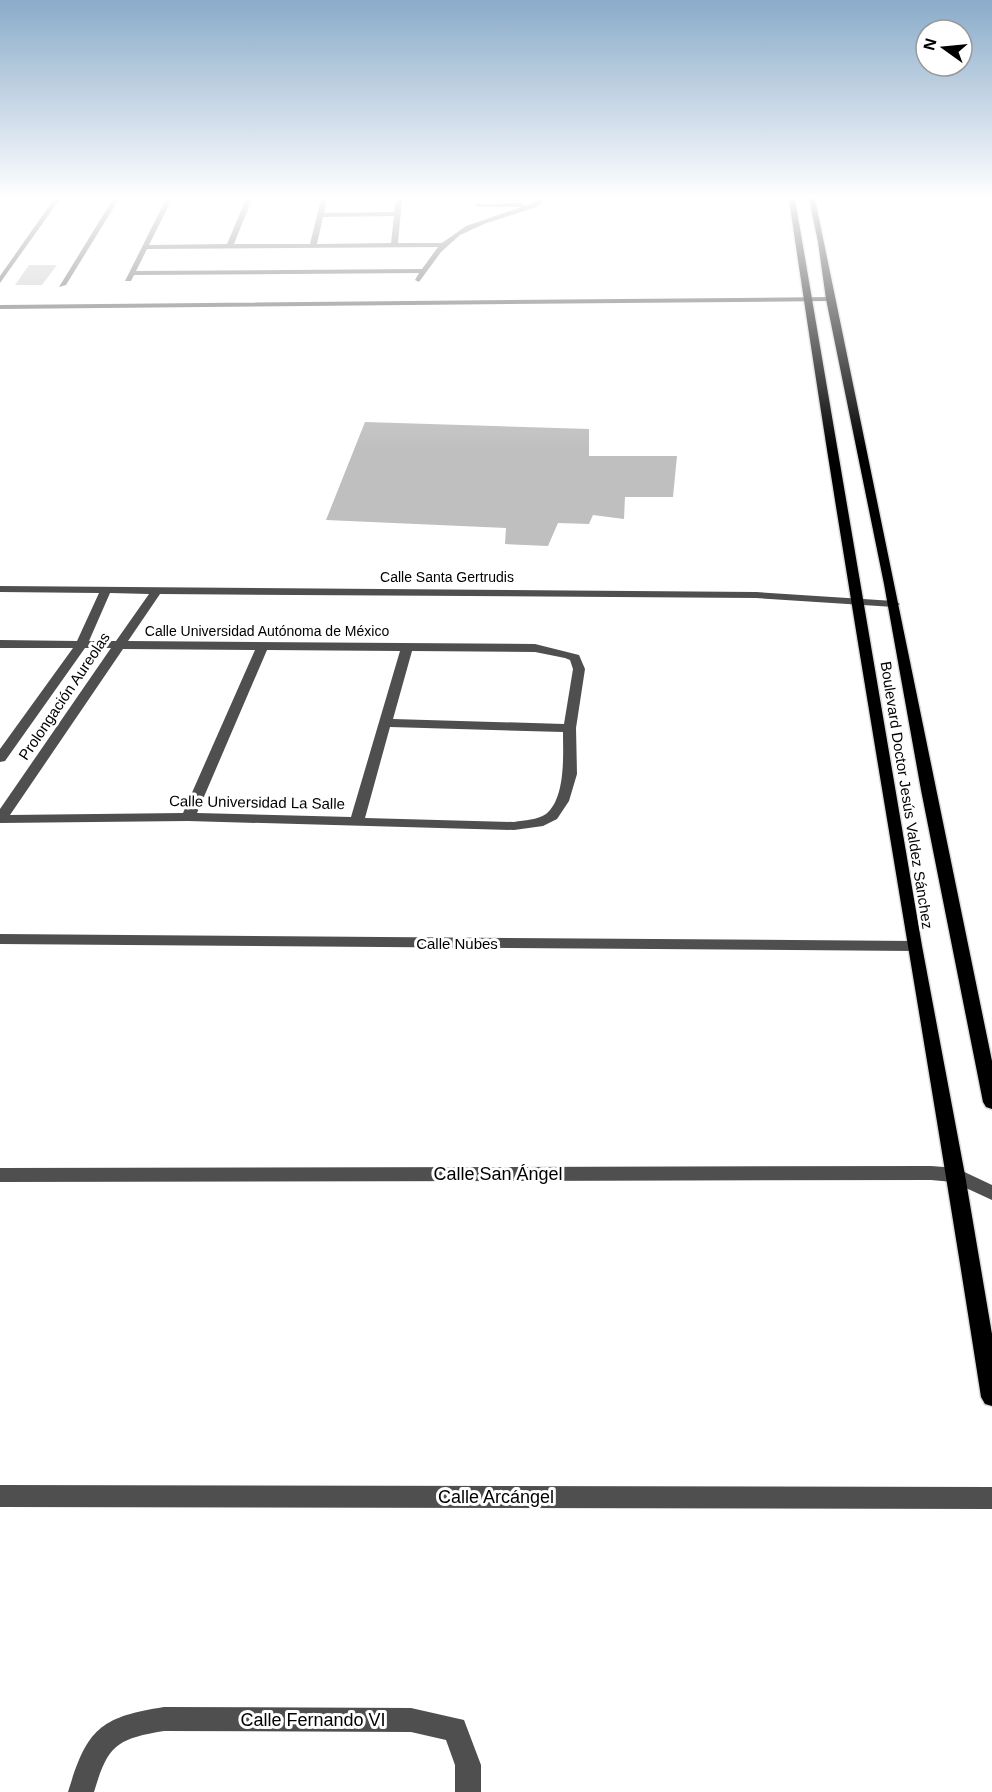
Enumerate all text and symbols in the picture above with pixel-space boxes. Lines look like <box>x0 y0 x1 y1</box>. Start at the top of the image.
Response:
north arrow <box>914 18 974 78</box>
text: N <box>920 36 940 52</box>
street label: Calle Santa Gertrudis <box>380 569 514 585</box>
street label: Calle Universidad Autónoma de México <box>145 623 389 639</box>
street label: Prolongación Aureolas <box>15 629 113 763</box>
street label: Boulevard Doctor Jesús Valdez Sánchez <box>877 660 937 930</box>
street label: Calle Universidad La Salle <box>169 792 345 812</box>
street label: Calle Nubes <box>416 935 498 952</box>
street label: Calle San Ángel <box>433 1164 563 1184</box>
street label: Calle Arcángel <box>438 1487 554 1507</box>
street label: Calle Fernando VI <box>240 1710 386 1730</box>

